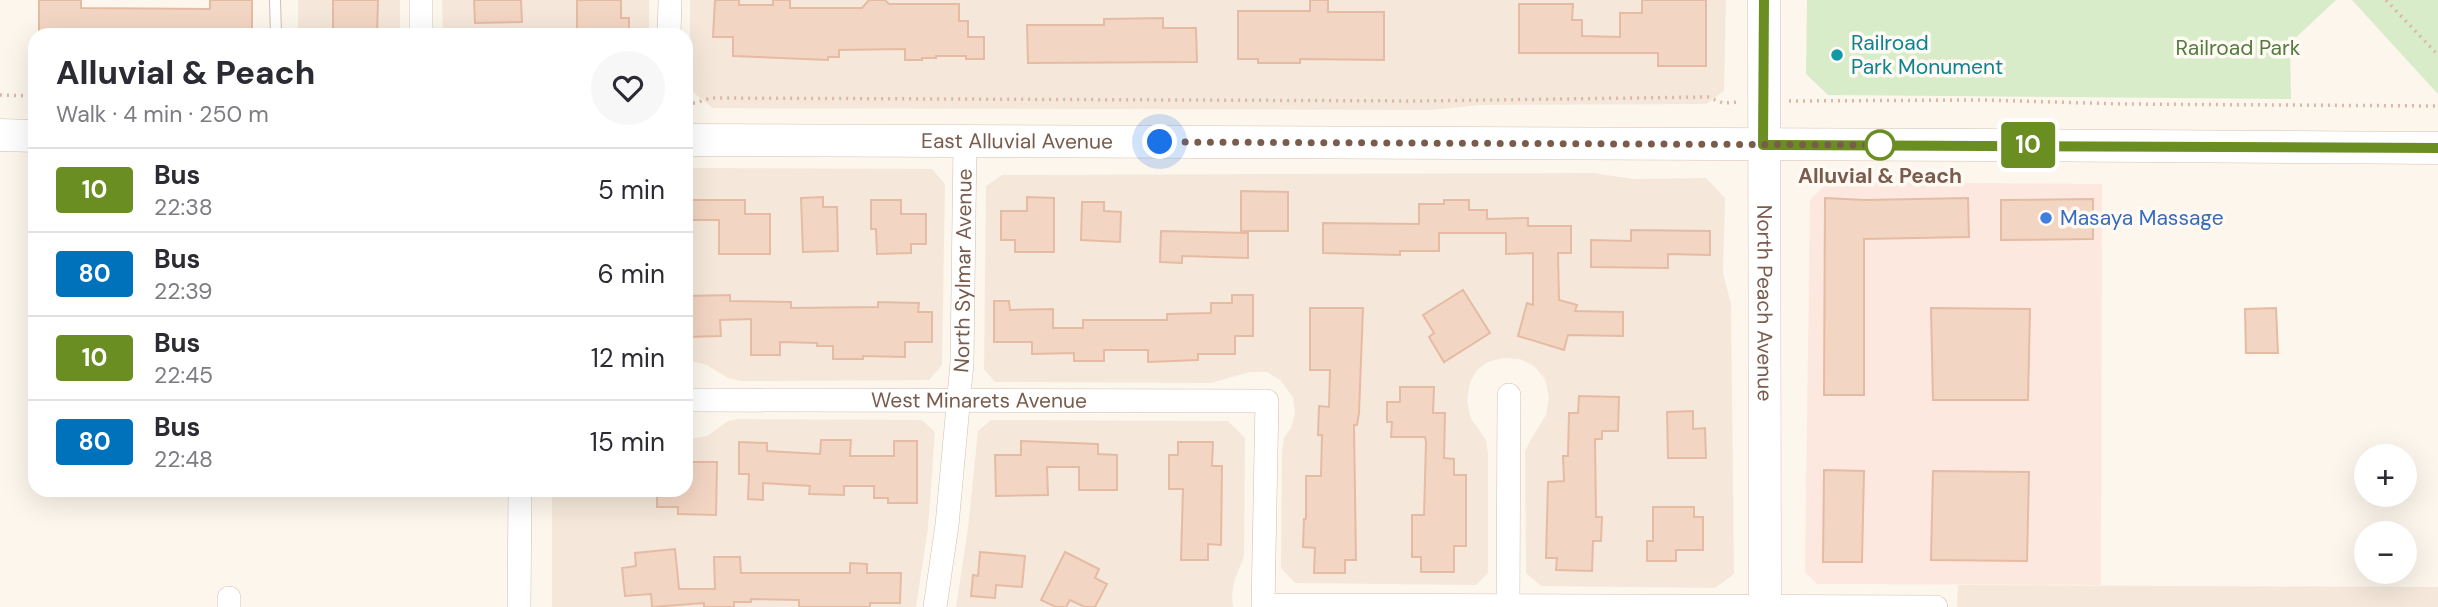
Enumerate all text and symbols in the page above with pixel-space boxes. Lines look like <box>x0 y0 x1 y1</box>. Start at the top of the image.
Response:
place label: Railroad Park Monument <box>1851 29 2003 81</box>
park label: Railroad Park <box>2176 34 2301 62</box>
marker: Railroad Park Monument <box>1829 47 1845 63</box>
text: Alluvial & Peach <box>56 51 315 94</box>
button: heart <box>591 51 665 125</box>
text: Walk · 4 min · 250 m <box>56 99 269 129</box>
line badge: 10 <box>1996 122 2060 168</box>
your location <box>1142 124 1177 159</box>
street label: East Alluvial Avenue <box>921 127 1113 156</box>
text: 10 <box>2015 129 2041 160</box>
marker: Alluvial & Peach <box>1865 130 1895 160</box>
text: Bus <box>154 158 200 192</box>
place label: Alluvial & Peach <box>1798 162 1962 190</box>
street label: North Sylmar Avenue <box>947 168 979 374</box>
text: 5 min <box>598 173 665 207</box>
text: 10 <box>82 174 107 205</box>
text: 22:38 <box>154 192 213 222</box>
place label: Masaya Massage <box>2060 204 2224 232</box>
street label: North Peach Avenue <box>1750 205 1779 401</box>
marker: Masaya Massage <box>2038 210 2054 226</box>
text: Bus <box>154 242 200 276</box>
text: 6 min <box>597 257 665 291</box>
text: 80 <box>78 258 111 289</box>
text: 22:39 <box>154 276 213 306</box>
text: Bus <box>154 326 200 360</box>
text: 12 min <box>591 341 665 375</box>
text: 10 <box>82 342 107 373</box>
text: 22:45 <box>154 360 213 390</box>
street label: West Minarets Avenue <box>871 386 1087 415</box>
text: Bus <box>154 410 200 444</box>
text: 15 min <box>590 425 665 459</box>
text: 80 <box>78 426 111 457</box>
text: 22:48 <box>154 444 213 474</box>
map controls <box>2354 444 2417 584</box>
button: + <box>2354 444 2417 507</box>
button: − <box>2354 521 2417 584</box>

